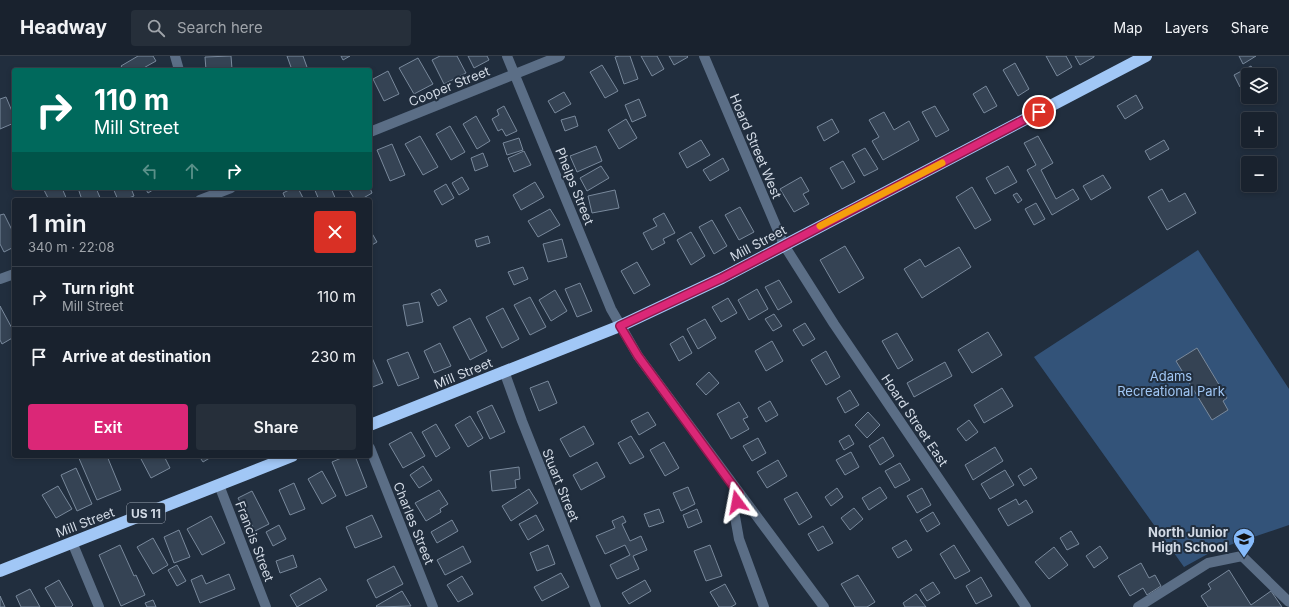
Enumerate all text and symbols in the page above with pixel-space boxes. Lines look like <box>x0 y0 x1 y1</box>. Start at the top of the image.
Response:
search box <box>131 10 411 46</box>
text: Headway <box>20 16 107 39</box>
icon: search <box>145 17 167 39</box>
text: Search here <box>177 18 263 37</box>
text: Map <box>1114 19 1143 36</box>
text: Layers <box>1165 19 1209 36</box>
text: Share <box>1231 19 1269 36</box>
street label: Cooper Street <box>406 63 492 109</box>
map controls <box>1241 68 1277 192</box>
button: layers <box>1241 68 1277 104</box>
text: 110 m <box>94 83 169 117</box>
icon: right <box>28 84 80 136</box>
street label: Hoard Street West <box>727 91 785 201</box>
pin <box>1022 95 1056 129</box>
icon: arrive <box>1028 101 1050 123</box>
button: + <box>1241 112 1277 148</box>
text: Mill Street <box>94 117 179 138</box>
street label: Phelps Street <box>552 145 598 227</box>
button: − <box>1241 156 1277 192</box>
icon: left <box>139 160 161 182</box>
icon: ahead <box>181 160 203 182</box>
icon: right <box>223 160 245 182</box>
text: 1 min <box>28 209 87 238</box>
button: close <box>314 211 356 253</box>
street label: Mill Street <box>727 221 789 265</box>
text: 340 m · 22:08 <box>28 239 115 255</box>
text: Turn right <box>62 279 134 298</box>
icon: right <box>28 286 50 308</box>
text: 110 m <box>317 287 356 306</box>
text: Mill Street <box>62 298 124 314</box>
icon: arrive <box>28 346 50 368</box>
text: Arrive at destination <box>62 347 211 366</box>
text: 230 m <box>311 347 356 366</box>
street label: Mill Street <box>431 354 495 392</box>
park label: Adams Recreational Park <box>1117 368 1225 399</box>
street label: Hoard Street East <box>878 371 952 469</box>
button: Exit <box>28 404 188 450</box>
button: Share <box>196 404 356 450</box>
street label: Stuart Street <box>539 446 583 524</box>
street label: Charles Street <box>390 479 438 567</box>
position arrow <box>716 481 758 523</box>
street label: Francis Street <box>232 498 278 584</box>
road number: US 11 <box>127 503 165 523</box>
street label: Mill Street <box>53 504 117 540</box>
place label: North Junior High School <box>1148 524 1229 555</box>
school or university icon: North Junior High School <box>1231 526 1257 559</box>

